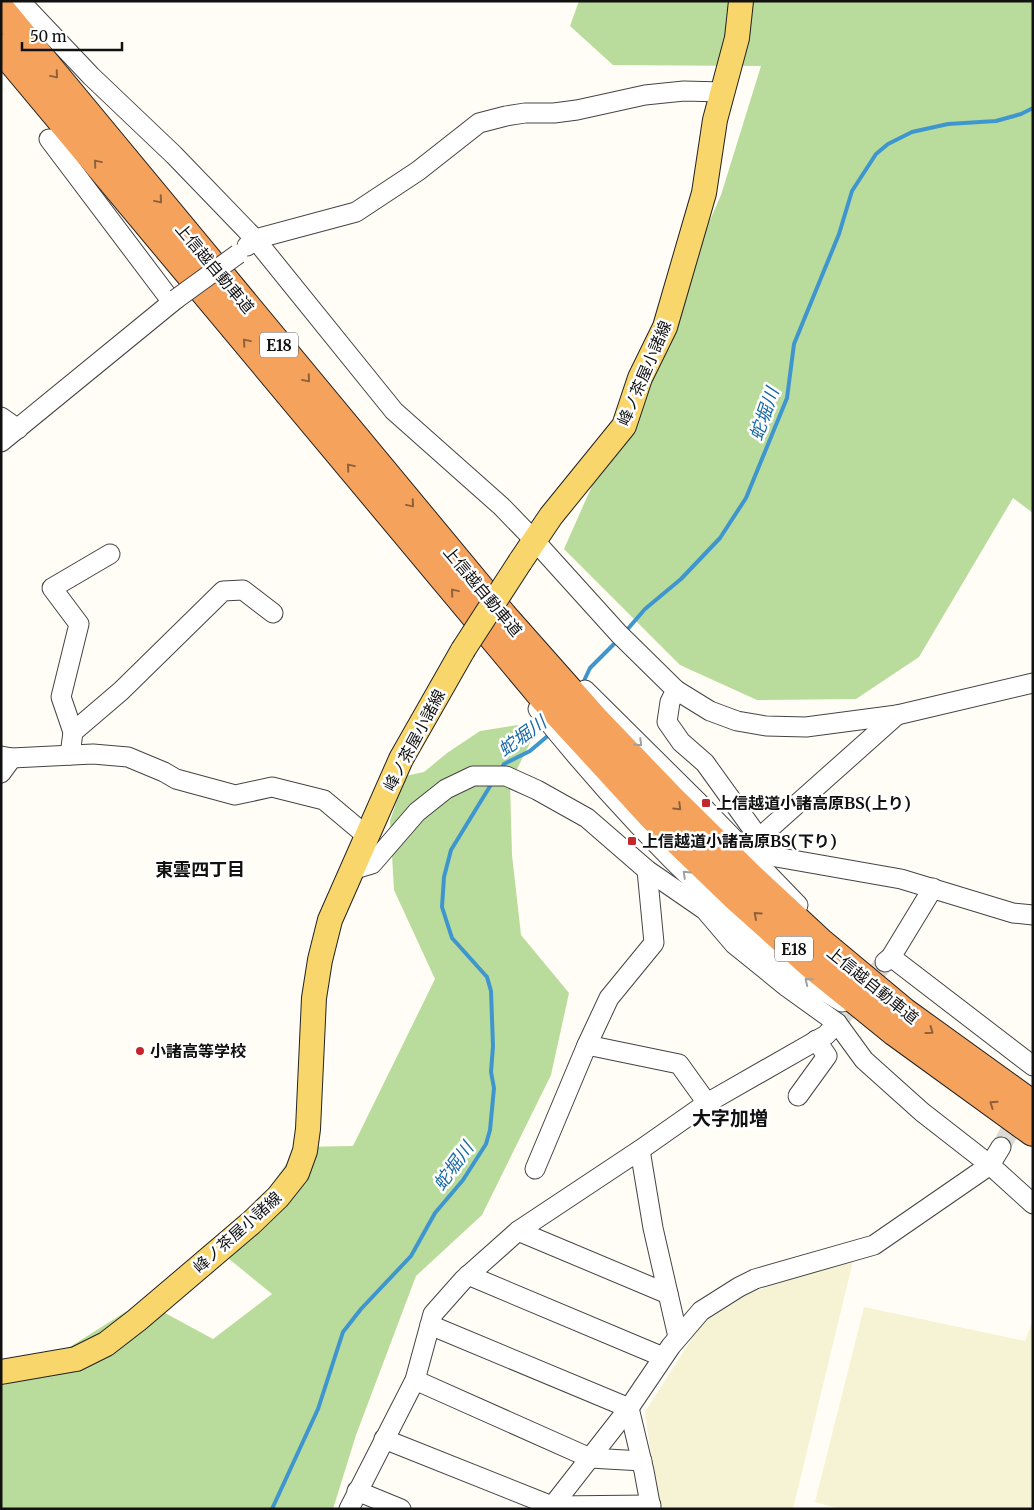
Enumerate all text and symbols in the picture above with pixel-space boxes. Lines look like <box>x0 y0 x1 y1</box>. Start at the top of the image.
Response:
scale bar <box>22 20 122 52</box>
text: 50 m <box>30 27 67 46</box>
one-way arrow <box>49 69 58 78</box>
one-way arrow <box>95 160 103 169</box>
one-way arrow <box>153 194 161 203</box>
street label: 上信越自動車道 <box>171 219 259 317</box>
street label: 峰ノ茶屋小諸線 <box>613 318 675 428</box>
road number: E18 <box>260 332 298 358</box>
one-way arrow <box>243 339 252 348</box>
one-way arrow <box>301 373 310 382</box>
water label: 蛇堀川 <box>744 383 784 443</box>
one-way arrow <box>347 464 355 473</box>
one-way arrow <box>405 498 414 507</box>
street label: 上信越自動車道 <box>439 542 527 640</box>
one-way arrow <box>451 588 460 597</box>
street label: 峰ノ茶屋小諸線 <box>379 686 449 794</box>
water label: 蛇堀川 <box>493 710 552 761</box>
one-way arrow <box>633 738 642 747</box>
place label: 上信越道小諸高原BS(上り) <box>716 793 911 813</box>
marker: 上信越道小諸高原BS(上り) <box>700 797 712 809</box>
one-way arrow <box>672 801 681 810</box>
place label: 上信越道小諸高原BS(下り) <box>642 831 837 851</box>
marker: 上信越道小諸高原BS(下り) <box>626 835 638 847</box>
district label: 東雲四丁目 <box>155 858 245 881</box>
one-way arrow <box>683 871 692 880</box>
one-way arrow <box>753 912 762 921</box>
road number: E18 <box>775 936 813 962</box>
street label: 上信越自動車道 <box>823 942 923 1028</box>
one-way arrow <box>805 978 814 986</box>
one-way arrow <box>924 1025 934 1034</box>
place label: 小諸高等学校 <box>150 1041 246 1061</box>
marker: 小諸高等学校 <box>134 1045 146 1057</box>
one-way arrow <box>989 1101 999 1110</box>
district label: 大字加増 <box>692 1106 768 1130</box>
water label: 蛇堀川 <box>428 1136 479 1195</box>
street label: 峰ノ茶屋小諸線 <box>189 1187 285 1277</box>

